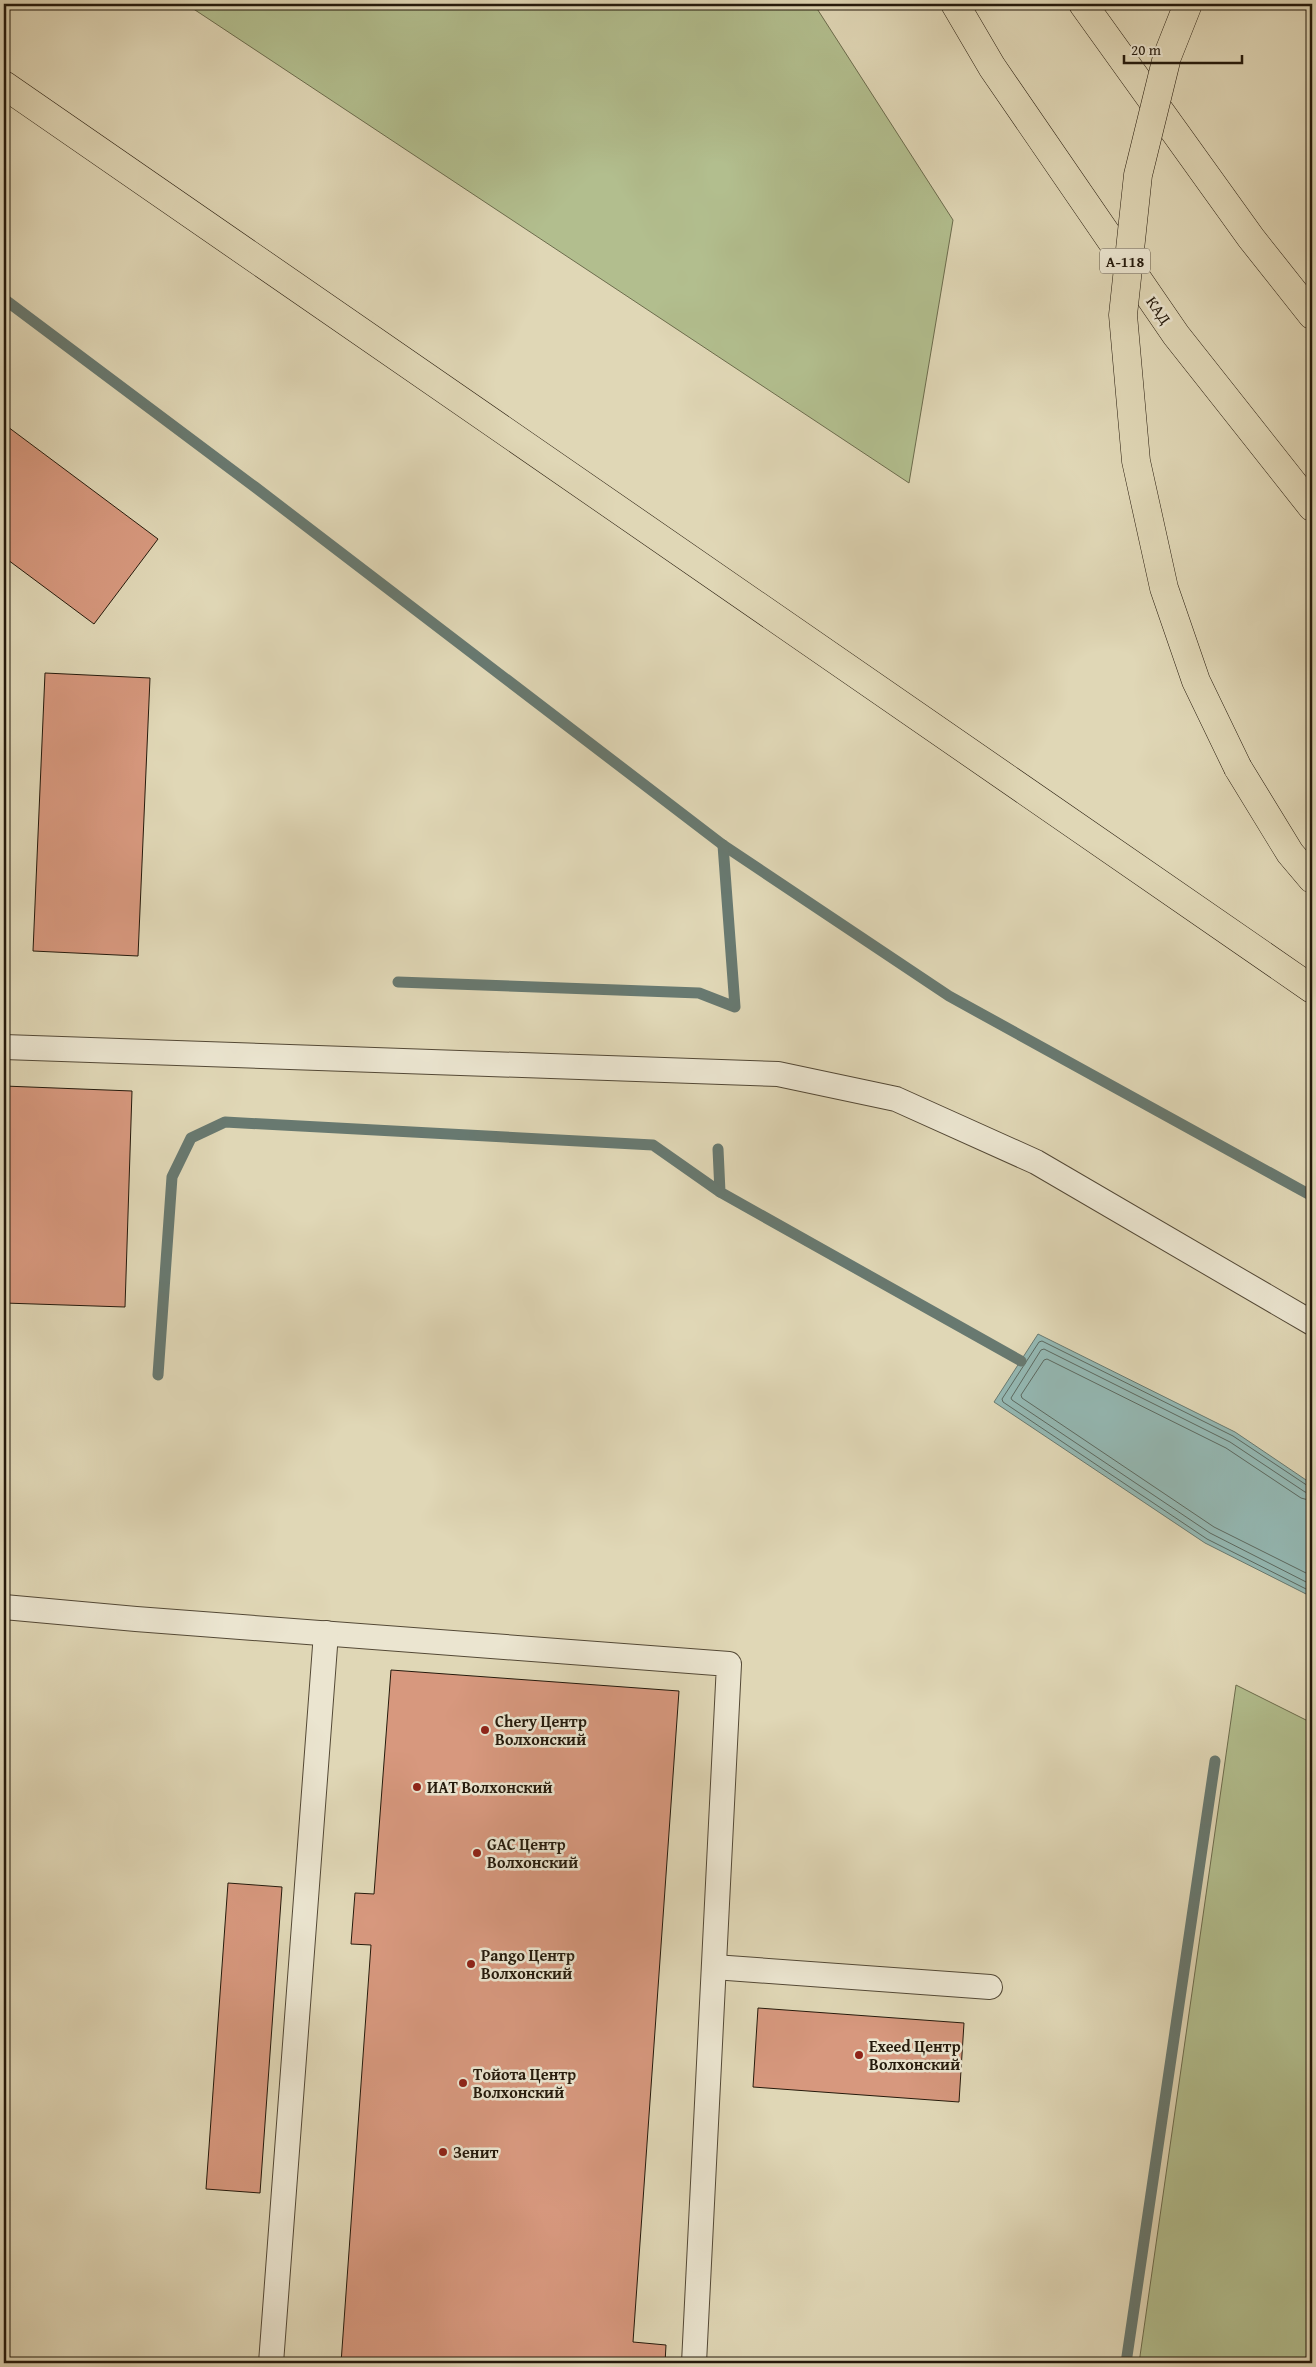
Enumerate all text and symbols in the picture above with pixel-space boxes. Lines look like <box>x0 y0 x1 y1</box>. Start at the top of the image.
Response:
scale bar <box>1124 32 1241 64</box>
text: 20 m <box>1131 39 1162 60</box>
road number: А-118 <box>1100 248 1150 274</box>
street label: КАД <box>1141 291 1177 329</box>
place label: Chery Центр Волхонский <box>495 1709 587 1751</box>
marker: Chery Центр Волхонский <box>479 1724 491 1736</box>
place label: ИАТ Волхонский <box>427 1775 553 1799</box>
marker: ИАТ Волхонский <box>411 1781 423 1793</box>
place label: GAC Центр Волхонский <box>487 1832 578 1874</box>
marker: GAC Центр Волхонский <box>471 1847 483 1859</box>
place label: Pango Центр Волхонский <box>481 1943 575 1985</box>
marker: Pango Центр Волхонский <box>465 1958 477 1970</box>
place label: Exeed Центр Волхонский <box>869 2034 961 2076</box>
marker: Exeed Центр Волхонский <box>853 2049 865 2061</box>
place label: Тойота Центр Волхонский <box>473 2062 576 2104</box>
marker: Тойота Центр Волхонский <box>457 2077 469 2089</box>
place label: Зенит <box>453 2140 499 2164</box>
marker: Зенит <box>437 2146 449 2158</box>

